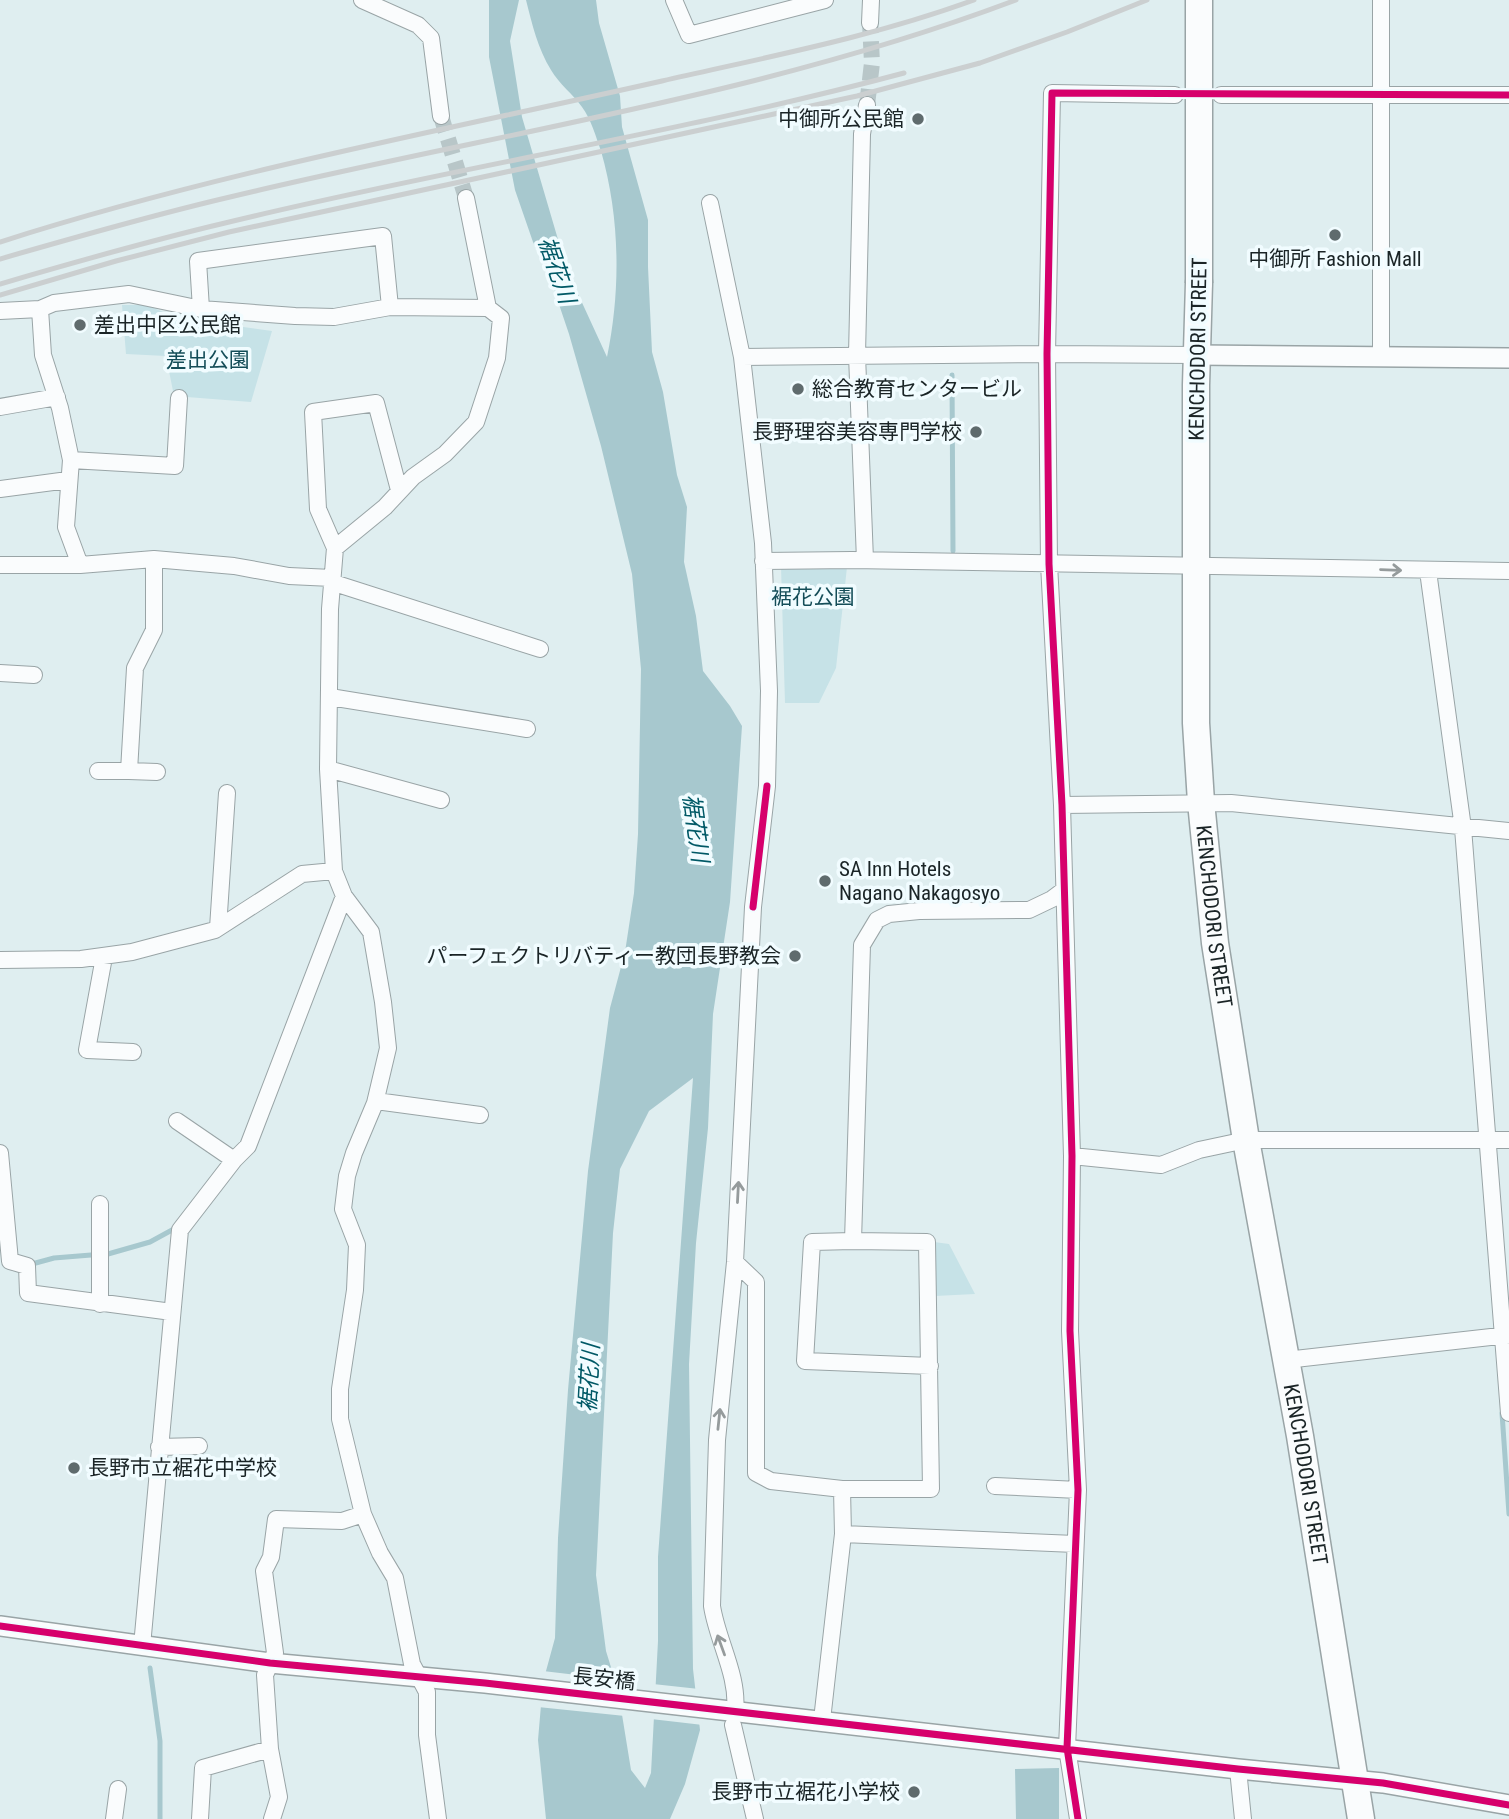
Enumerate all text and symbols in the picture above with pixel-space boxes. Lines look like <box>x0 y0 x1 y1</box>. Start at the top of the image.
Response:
place label: 中御所公民館 <box>778 107 904 131</box>
marker: 中御所公民館 <box>910 111 926 127</box>
marker: 中御所 Fashion Mall <box>1327 227 1343 243</box>
water label: 裾花川 <box>533 233 582 310</box>
place label: 中御所 Fashion Mall <box>1248 247 1422 271</box>
street label: KENCHODORI STREET <box>1184 257 1212 441</box>
place label: 差出中区公民館 <box>94 313 241 337</box>
marker: 差出中区公民館 <box>72 317 88 333</box>
park label: 差出公園 <box>166 348 250 372</box>
place label: 総合教育センタービル <box>812 377 1022 401</box>
marker: 総合教育センタービル <box>790 381 806 397</box>
place label: 長野理容美容専門学校 <box>752 420 962 444</box>
marker: 長野理容美容専門学校 <box>968 424 984 440</box>
one-way arrow <box>1379 563 1402 576</box>
park label: 裾花公園 <box>771 585 855 609</box>
water label: 裾花川 <box>677 792 714 867</box>
street label: KENCHODORI STREET <box>1191 824 1237 1009</box>
place label: SA Inn Hotels Nagano Nakagosyo <box>839 857 1000 905</box>
marker: SA Inn Hotels Nagano Nakagosyo <box>817 873 833 889</box>
place label: パーフェクトリバティー教団長野教会 <box>427 944 781 968</box>
marker: パーフェクトリバティー教団長野教会 <box>787 948 803 964</box>
one-way arrow <box>732 1181 745 1204</box>
water label: 裾花川 <box>574 1340 605 1413</box>
street label: KENCHODORI STREET <box>1279 1382 1332 1567</box>
one-way arrow <box>713 1408 726 1430</box>
place label: 長野市立裾花中学校 <box>88 1456 277 1480</box>
marker: 長野市立裾花中学校 <box>66 1460 82 1476</box>
one-way arrow <box>714 1634 727 1656</box>
street label: 長安橋 <box>571 1664 637 1694</box>
place label: 長野市立裾花小学校 <box>711 1780 900 1804</box>
marker: 長野市立裾花小学校 <box>906 1784 922 1800</box>

